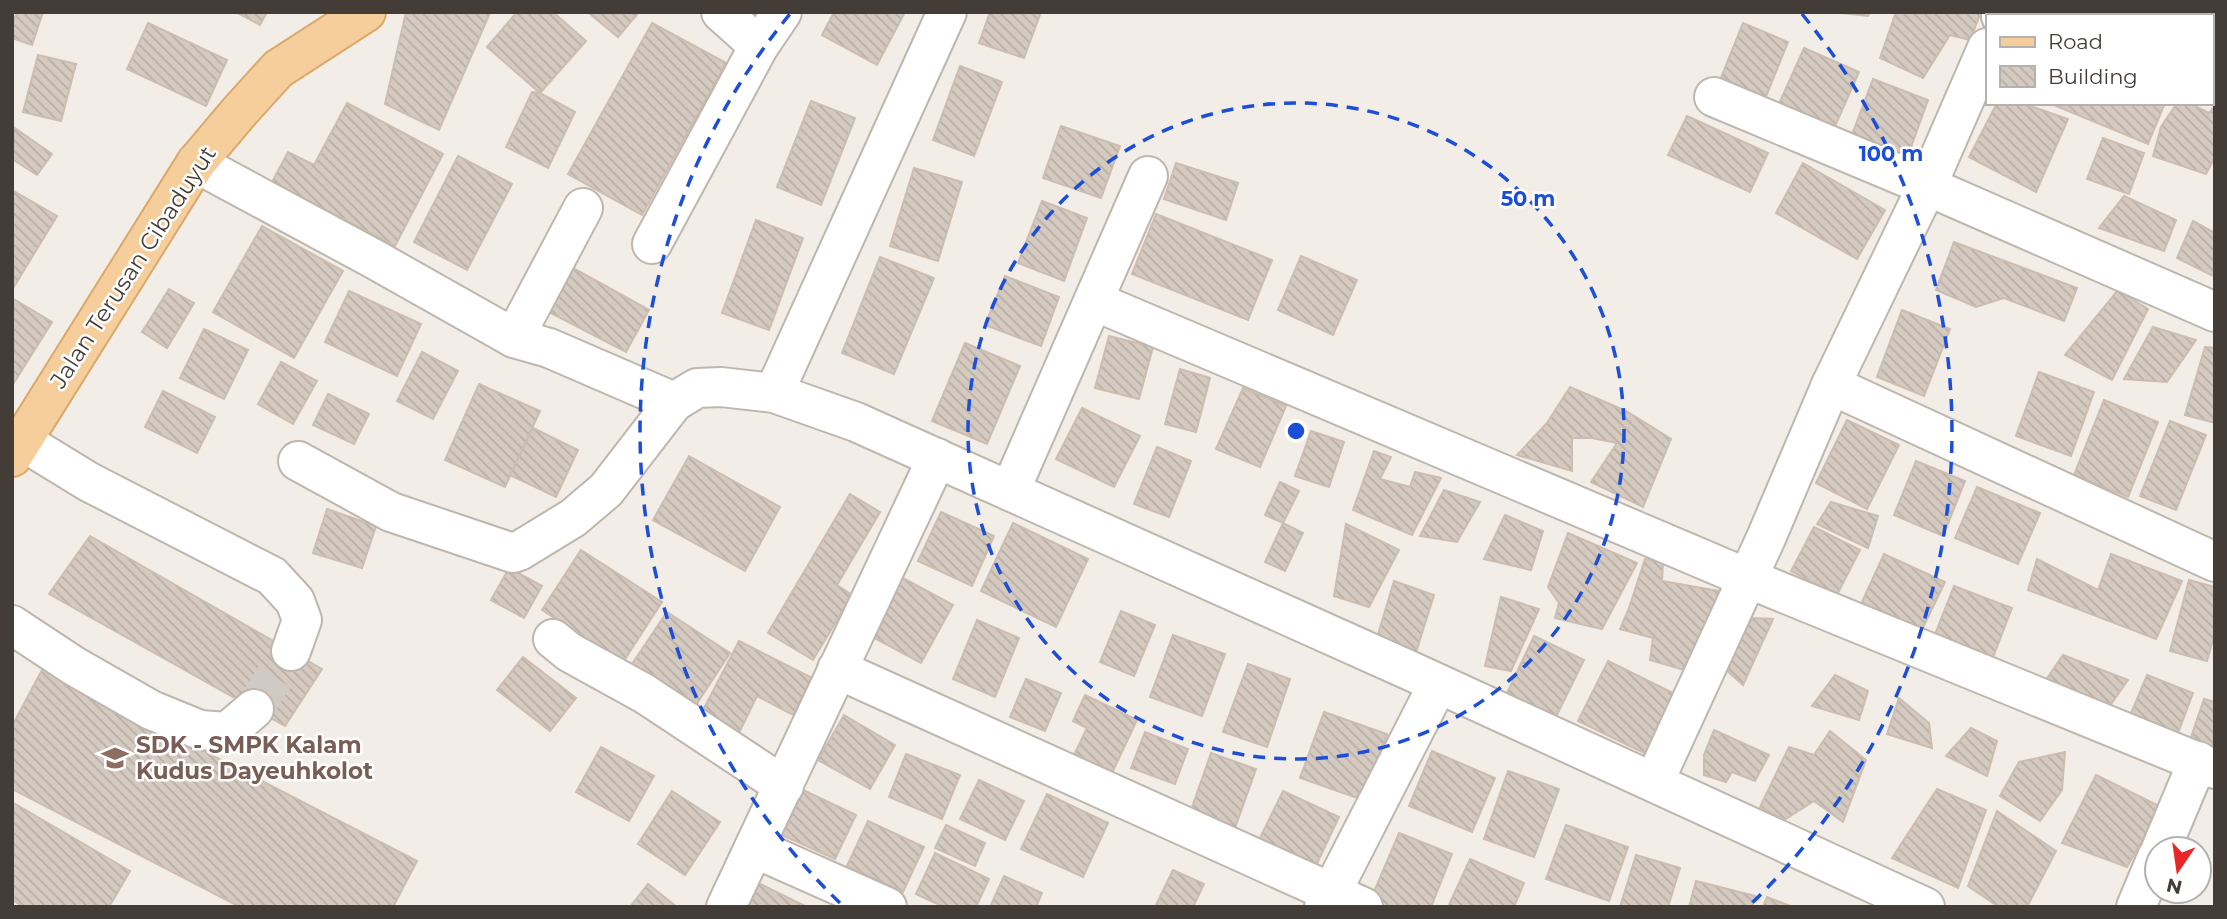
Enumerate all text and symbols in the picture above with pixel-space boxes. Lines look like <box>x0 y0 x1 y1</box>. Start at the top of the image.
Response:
legend <box>1986 14 2213 105</box>
text: Road <box>2048 29 2103 54</box>
text: Building <box>2048 64 2138 89</box>
street label: Jalan Terusan Cibaduyut <box>44 141 222 394</box>
text: 100 m <box>1859 141 1923 166</box>
text: 50 m <box>1501 186 1555 211</box>
centre of rings <box>1284 419 1308 443</box>
place label: SDK - SMPK Kalam Kudus Dayeuhkolot <box>136 731 373 785</box>
school or university icon: SDK - SMPK Kalam Kudus Dayeuhkolot <box>100 743 130 773</box>
north arrow <box>2143 835 2213 905</box>
text: N <box>2164 873 2184 899</box>

